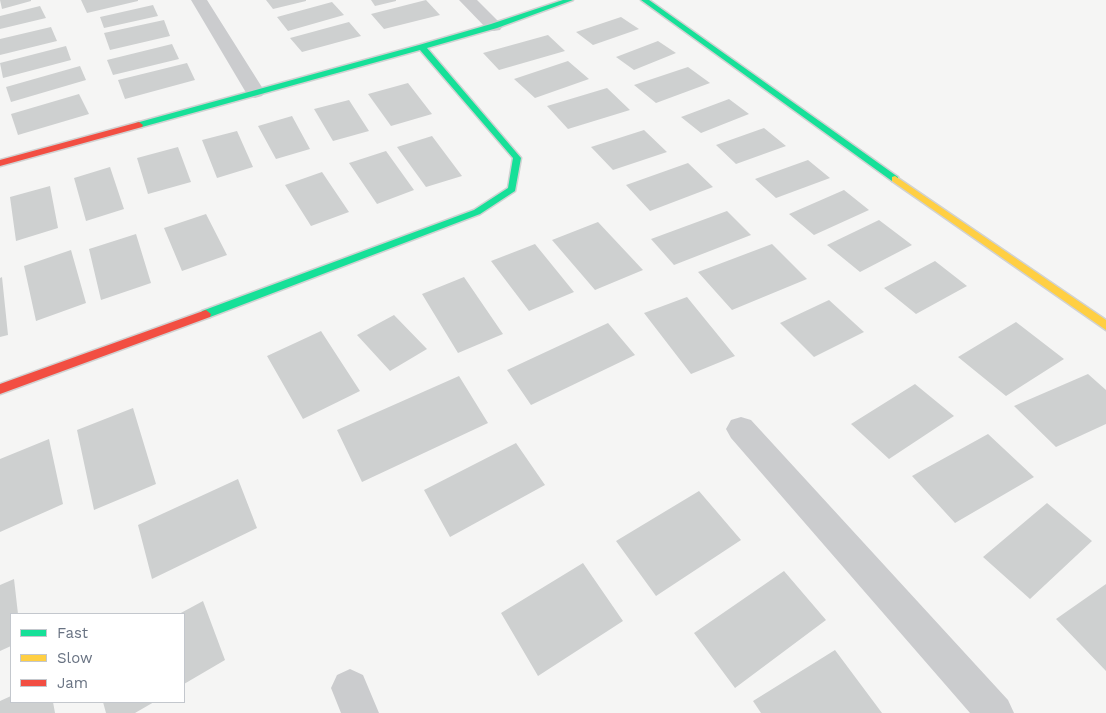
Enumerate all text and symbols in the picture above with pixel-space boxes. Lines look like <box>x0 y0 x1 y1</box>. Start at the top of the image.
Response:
legend <box>10 613 185 703</box>
text: Fast <box>57 624 88 642</box>
text: Slow <box>57 649 93 667</box>
text: Jam <box>57 674 88 692</box>

